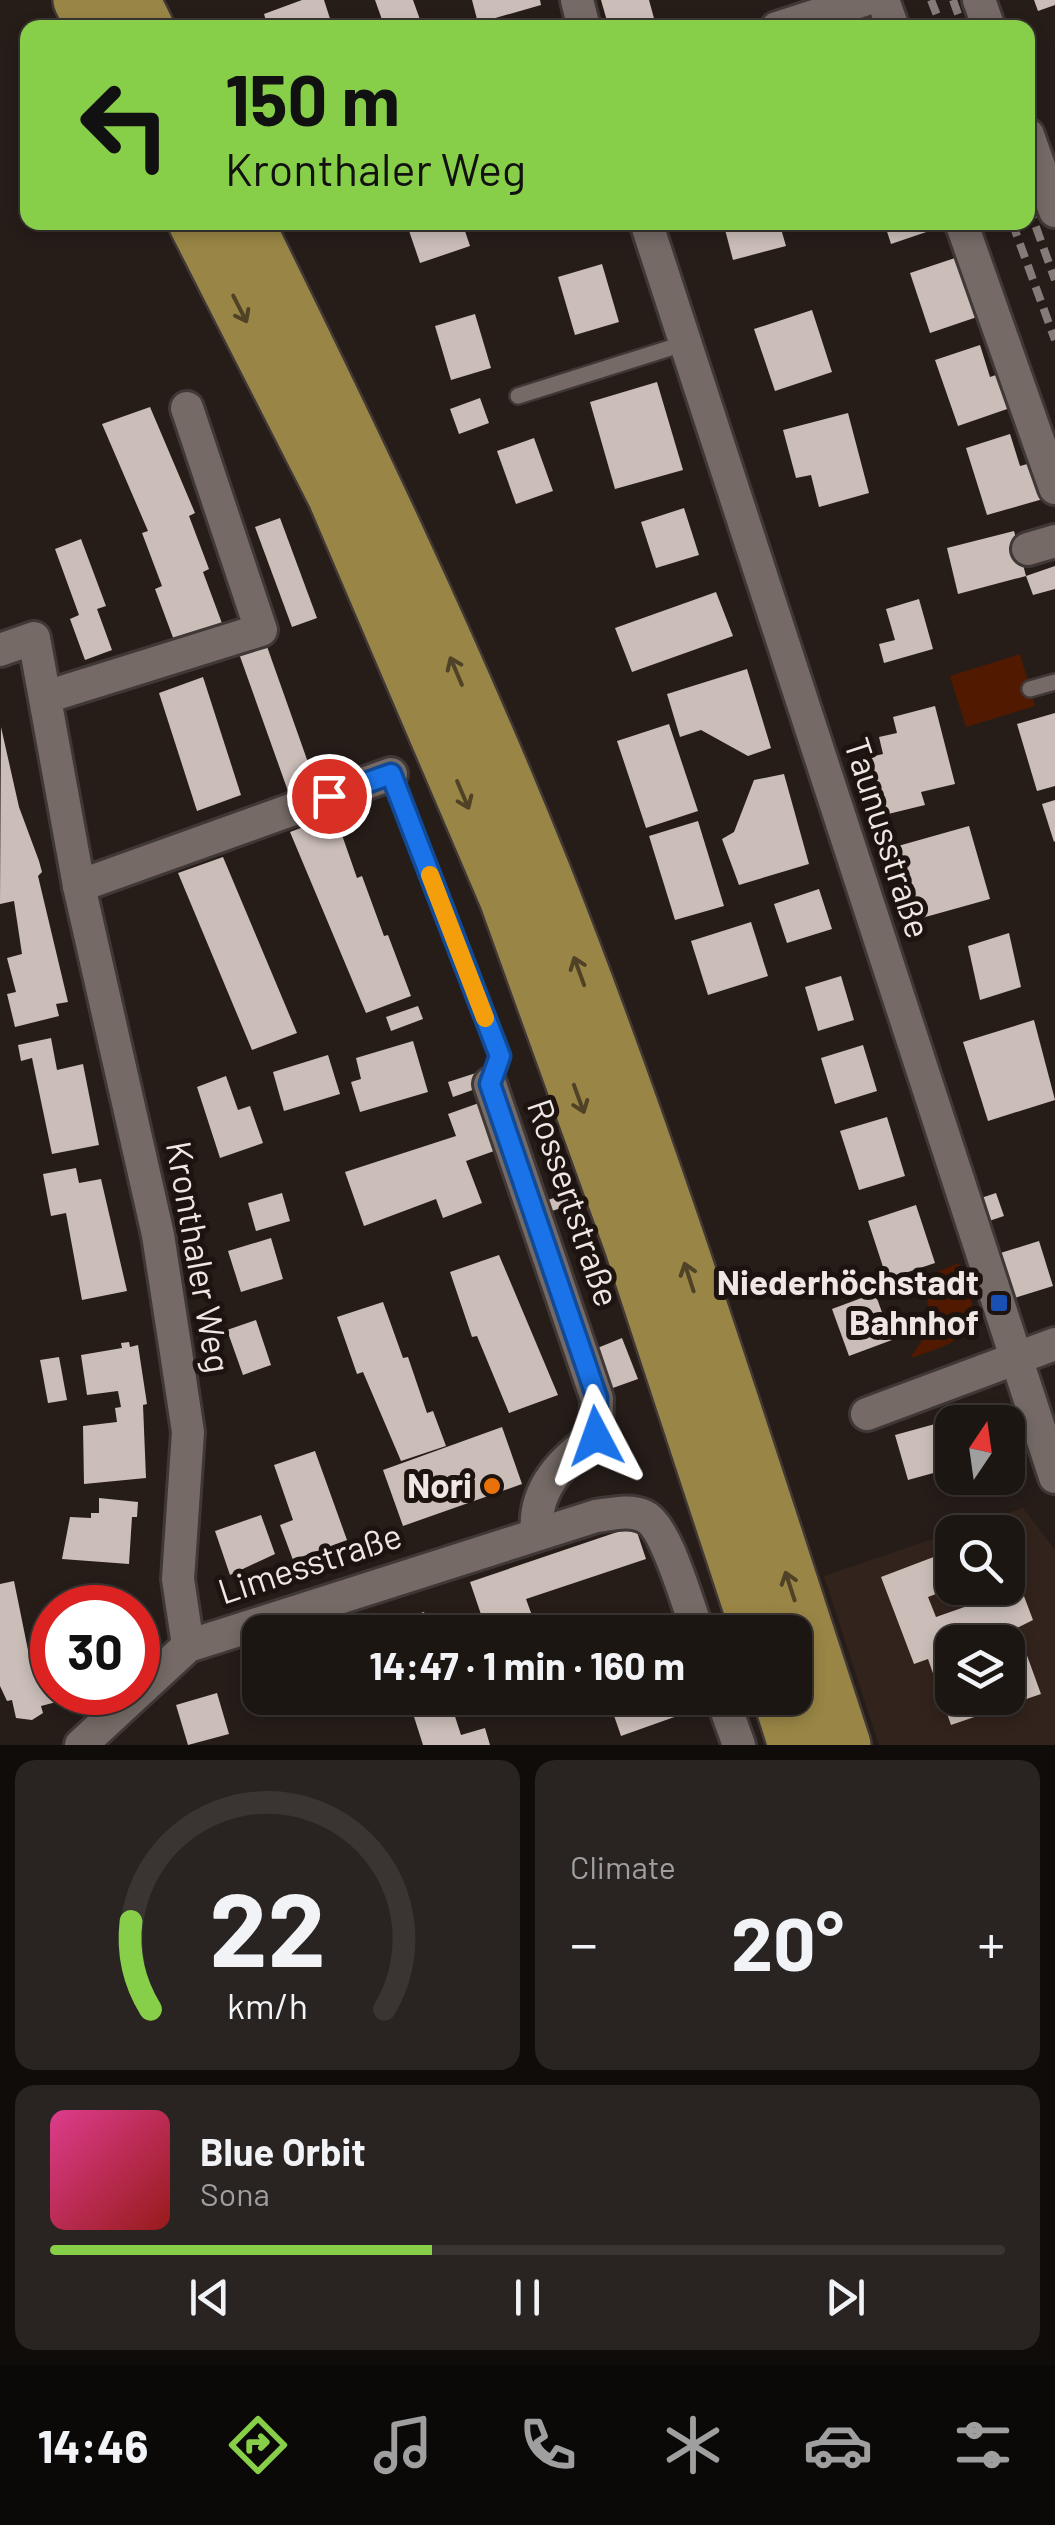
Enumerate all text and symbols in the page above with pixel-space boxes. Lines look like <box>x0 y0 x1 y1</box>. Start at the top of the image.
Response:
text: 150 m <box>225 56 400 140</box>
icon: left <box>60 60 190 190</box>
text: Kronthaler Weg <box>225 141 526 195</box>
one-way arrow <box>231 294 250 324</box>
one-way arrow <box>446 656 464 687</box>
street label: Taunusstraße <box>837 732 941 943</box>
pin <box>287 754 372 839</box>
icon: arrive <box>302 769 357 824</box>
one-way arrow <box>455 779 473 810</box>
one-way arrow <box>569 957 587 988</box>
one-way arrow <box>571 1082 589 1113</box>
street label: Rossertstraße <box>520 1093 630 1311</box>
street label: Kronthaler Weg <box>159 1138 241 1376</box>
place label: Niederhöchstadt Bahnhof <box>717 1260 979 1342</box>
one-way arrow <box>679 1262 697 1293</box>
marker: Niederhöchstadt Bahnhof <box>988 1292 1010 1314</box>
position arrow <box>544 1384 648 1488</box>
north arrow <box>935 1405 1025 1495</box>
map controls <box>935 1405 1025 1715</box>
place label: Nori <box>407 1463 472 1505</box>
marker: Nori <box>481 1475 503 1497</box>
street label: Limesstraße <box>212 1513 406 1611</box>
button: search <box>935 1515 1025 1605</box>
one-way arrow <box>780 1570 798 1602</box>
speed limit sign: 30 <box>30 1585 160 1715</box>
button: layers <box>935 1625 1025 1715</box>
text: 14:47 · 1 min · 160 m <box>369 1642 685 1688</box>
text: Climate <box>570 1847 676 1885</box>
text: 22 <box>209 1863 326 1988</box>
text: 20° <box>731 1896 844 1986</box>
text: − <box>570 1909 598 1975</box>
text: + <box>977 1909 1005 1975</box>
text: km/h <box>227 1983 308 2026</box>
text: Blue Orbit <box>200 2128 366 2174</box>
text: Sona <box>200 2174 270 2212</box>
icon: previous <box>182 2270 237 2325</box>
icon: pause <box>500 2270 555 2325</box>
icon: next <box>818 2270 873 2325</box>
icon: directions <box>223 2410 293 2480</box>
icon: music <box>368 2410 438 2480</box>
icon: phone <box>513 2410 583 2480</box>
icon: climate <box>658 2410 728 2480</box>
icon: car <box>803 2410 873 2480</box>
icon: filters <box>948 2410 1018 2480</box>
text: 14:46 <box>37 2418 148 2472</box>

